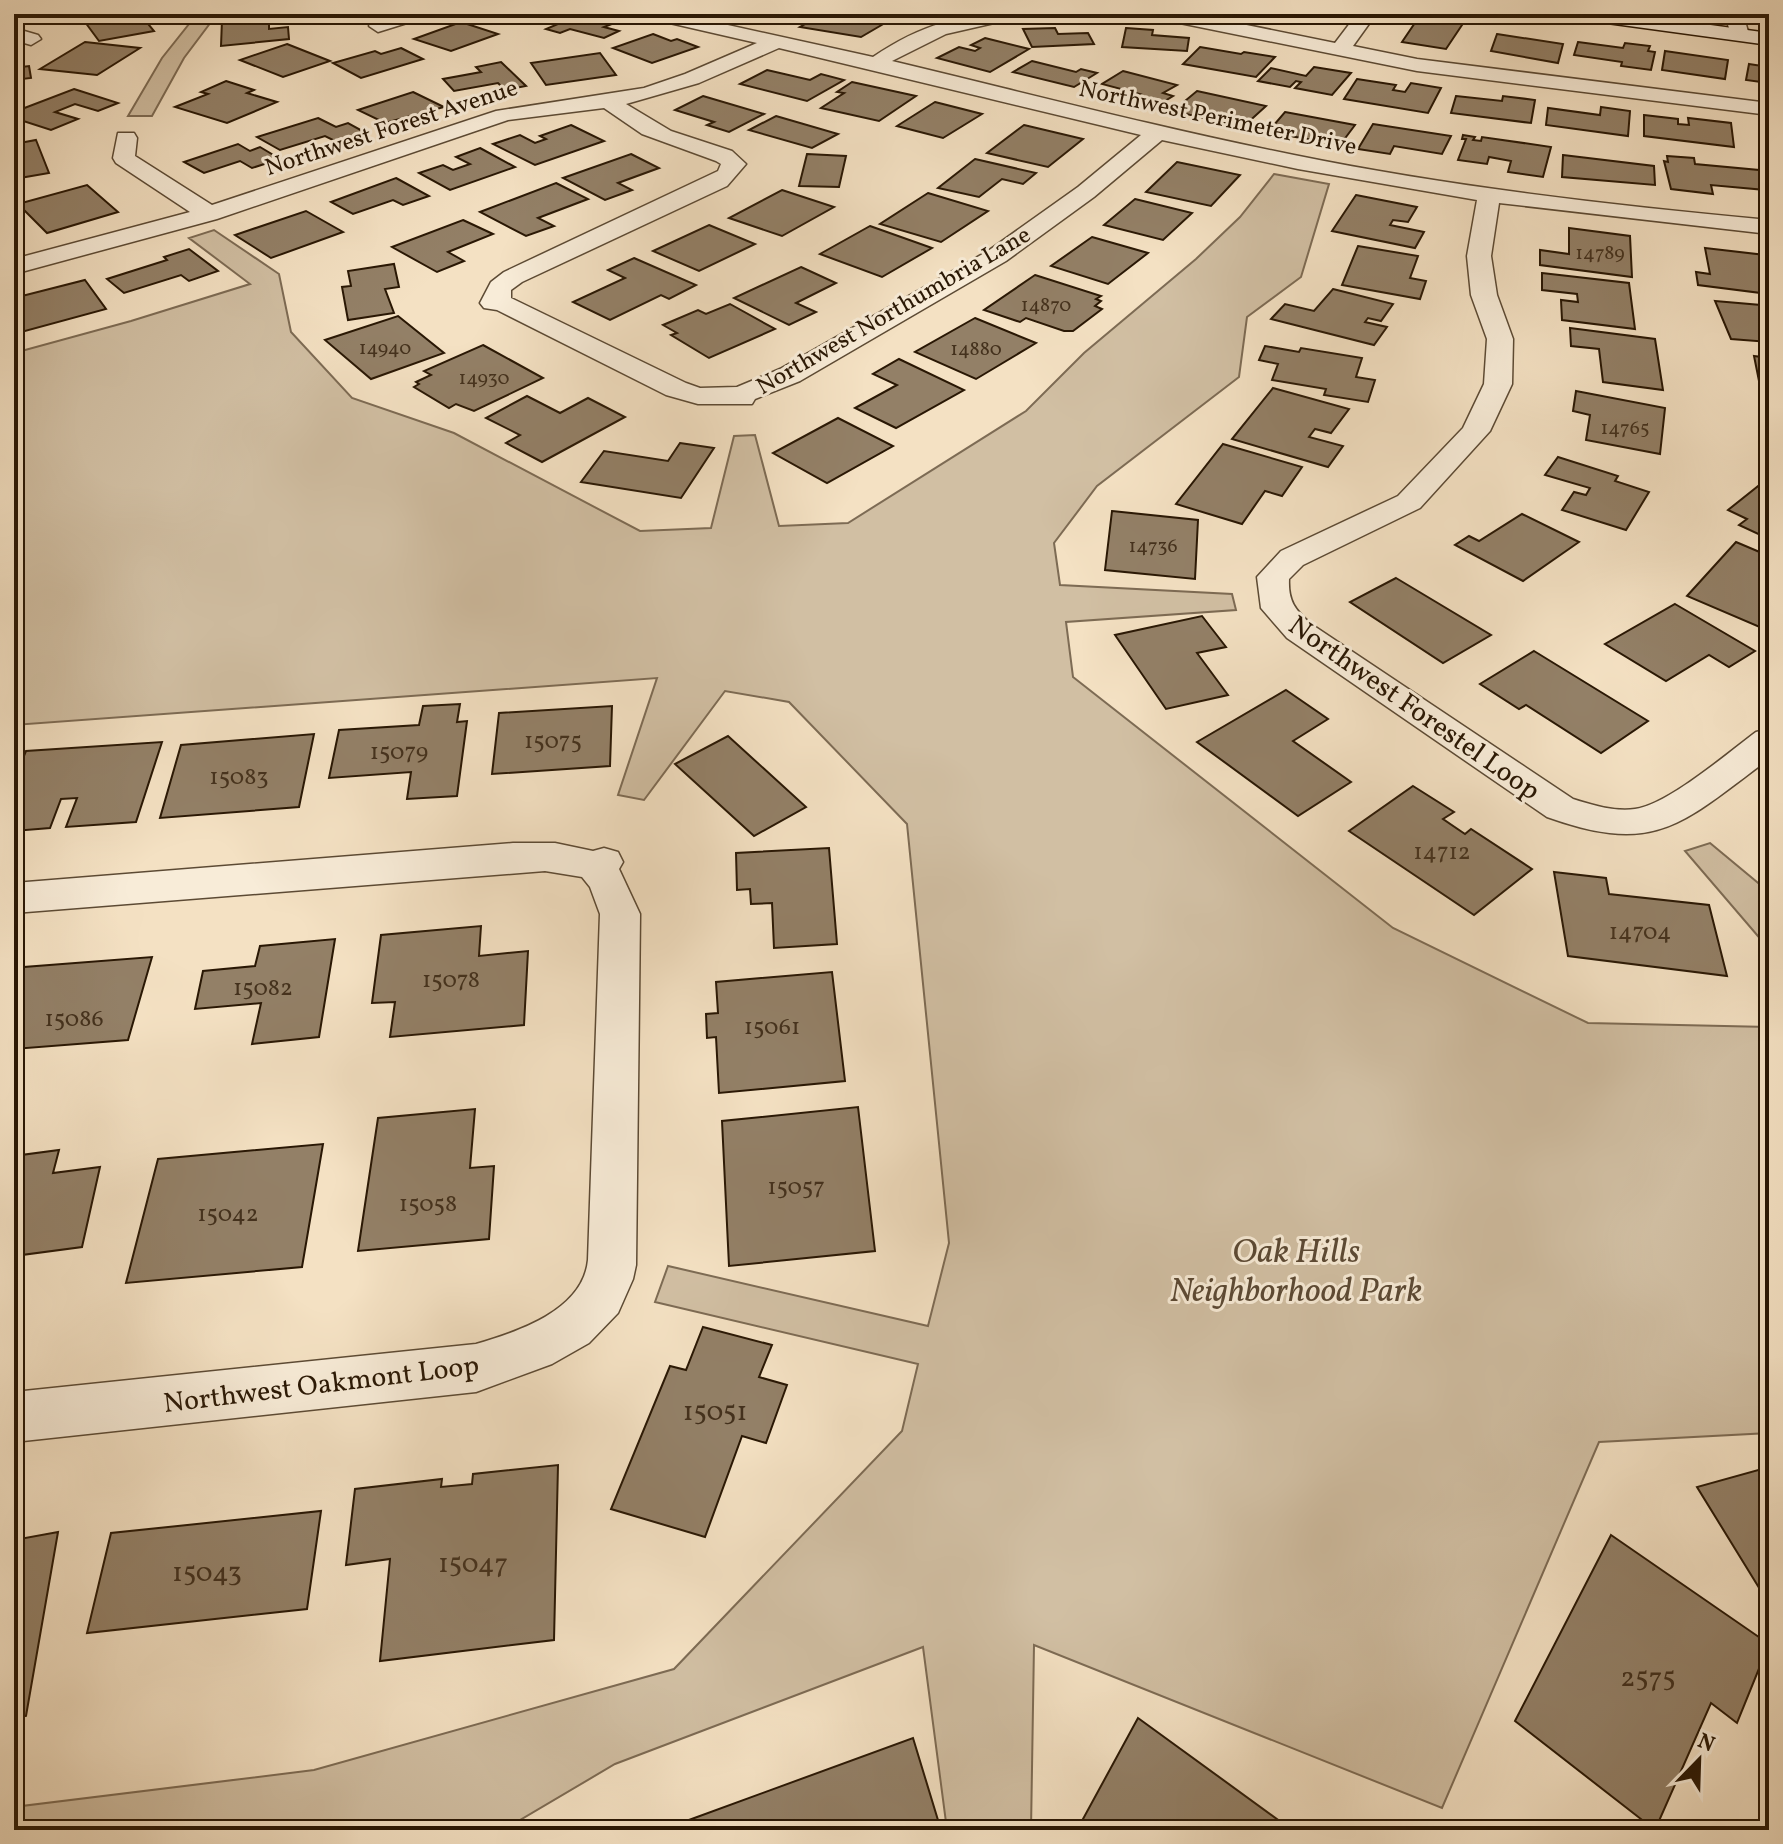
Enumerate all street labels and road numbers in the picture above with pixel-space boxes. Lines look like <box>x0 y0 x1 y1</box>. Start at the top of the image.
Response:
street label: Northwest Forest Avenue <box>261 72 522 186</box>
street label: Northwest Perimeter Drive <box>1075 73 1360 165</box>
street label: Northwest Northumbria Lane <box>750 219 1038 404</box>
street label: Northwest Forestel Loop <box>1280 607 1547 811</box>
street label: Northwest Oakmont Loop <box>161 1347 481 1424</box>

